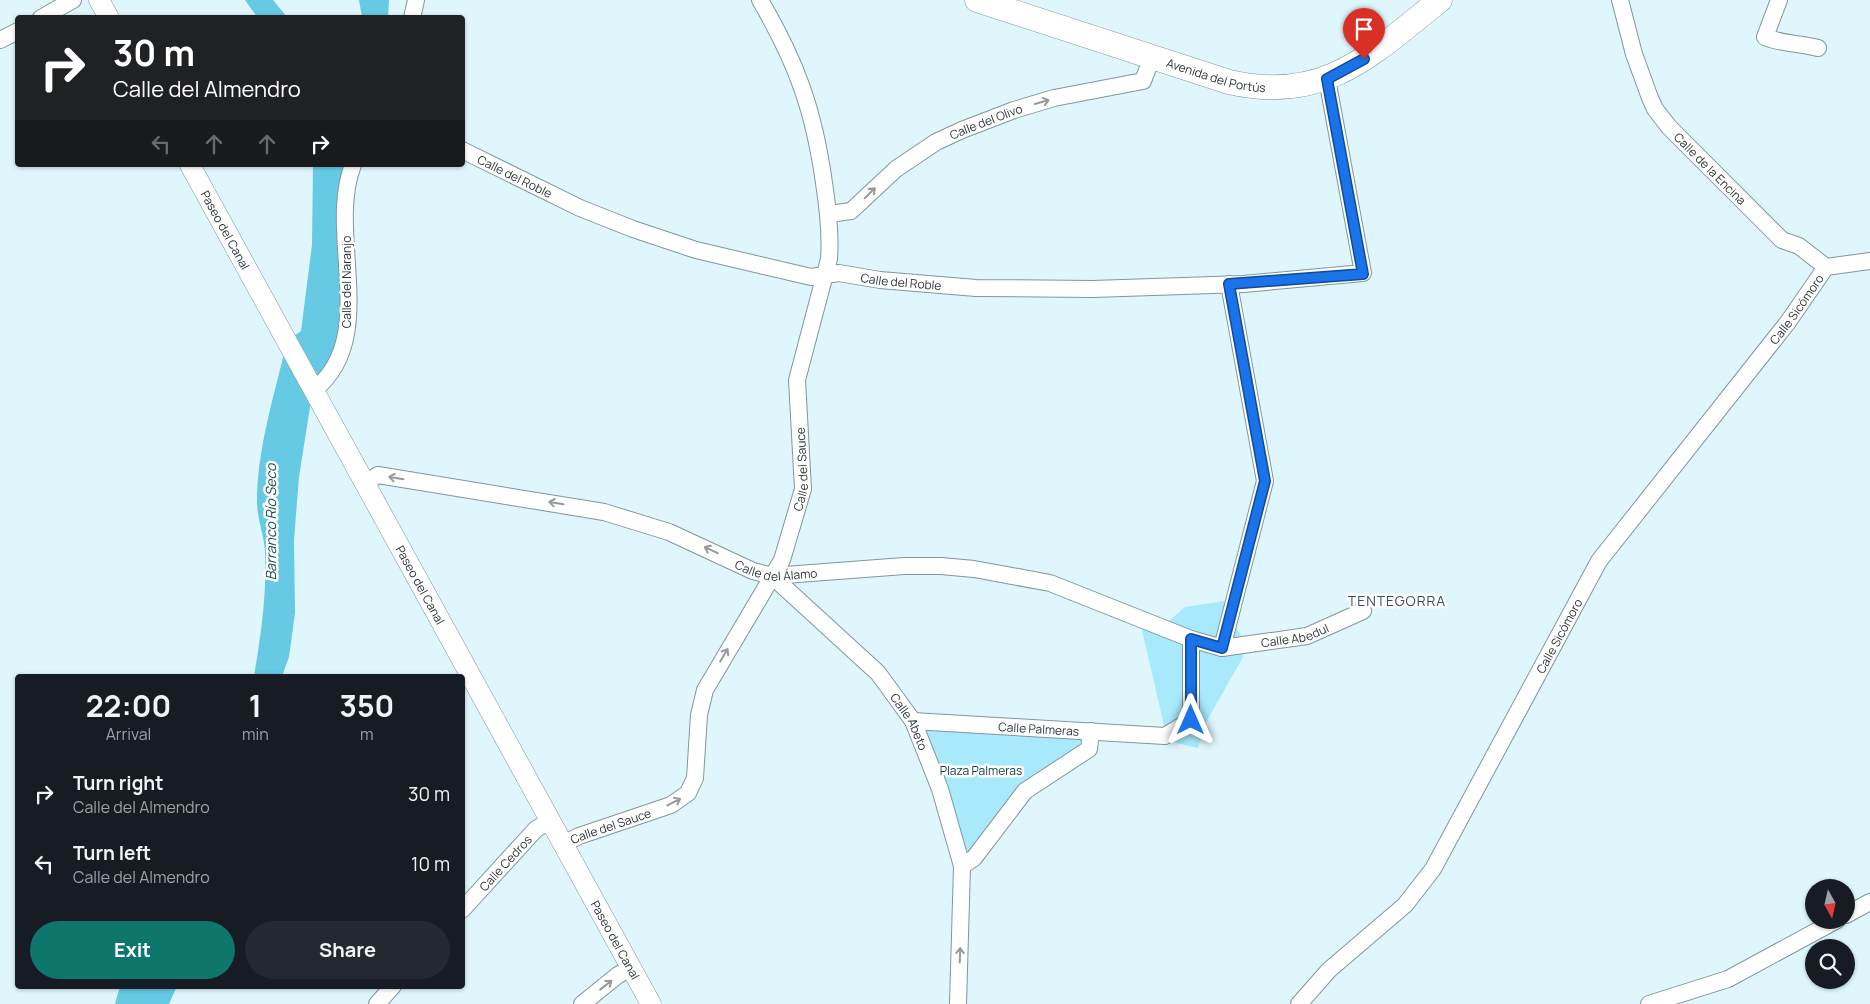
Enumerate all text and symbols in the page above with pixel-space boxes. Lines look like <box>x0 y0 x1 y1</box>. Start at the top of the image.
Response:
pin <box>1343 8 1385 59</box>
icon: arrive <box>1350 15 1378 43</box>
text: 30 m <box>113 29 195 77</box>
icon: right <box>30 35 95 100</box>
street label: Avenida del Portús <box>1164 54 1266 96</box>
text: Calle del Almendro <box>113 74 301 104</box>
one-way arrow <box>1034 96 1050 106</box>
street label: Calle del Olivo <box>947 100 1024 143</box>
street label: Calle de la Encina <box>1670 128 1750 208</box>
icon: left <box>147 130 175 158</box>
icon: ahead <box>200 130 228 158</box>
icon: ahead <box>253 130 281 158</box>
icon: right <box>306 130 334 158</box>
street label: Calle del Roble <box>475 150 555 202</box>
one-way arrow <box>864 186 876 199</box>
street label: Paseo del Canal <box>197 187 254 272</box>
street label: Calle del Naranjo <box>338 236 355 328</box>
street label: Calle del Roble <box>859 268 942 294</box>
street label: Calle Sicómoro <box>1765 270 1827 348</box>
street label: Calle del Sauce <box>788 427 812 513</box>
water label: Barranco Río Seco <box>261 463 280 580</box>
one-way arrow <box>388 472 404 482</box>
one-way arrow <box>549 498 565 508</box>
street label: Paseo del Canal <box>392 542 449 627</box>
one-way arrow <box>704 545 719 554</box>
street label: Calle del Álamo <box>732 555 818 585</box>
district label: TENTEGORRA <box>1348 591 1446 610</box>
street label: Calle Sicómoro <box>1532 595 1586 676</box>
street label: Calle Abedul <box>1260 619 1331 651</box>
one-way arrow <box>720 649 730 663</box>
text: 22:00 <box>86 685 171 726</box>
text: 1 <box>249 685 262 726</box>
text: 350 <box>339 685 394 726</box>
street label: Calle Abeto <box>887 689 932 753</box>
position arrow <box>1164 693 1216 745</box>
street label: Calle Palmeras <box>998 718 1080 739</box>
text: Arrival <box>106 723 151 745</box>
text: min <box>242 723 269 745</box>
text: m <box>360 723 374 745</box>
park label: Plaza Palmeras <box>940 762 1022 779</box>
text: Turn right <box>73 770 163 796</box>
icon: right <box>30 780 58 808</box>
text: 30 m <box>408 781 450 807</box>
text: Calle del Almendro <box>73 796 210 818</box>
one-way arrow <box>666 797 681 806</box>
street label: Calle del Sauce <box>567 804 653 848</box>
street label: Calle Cedros <box>475 831 535 895</box>
text: Turn left <box>73 840 151 866</box>
icon: left <box>30 850 58 878</box>
text: 10 m <box>411 851 450 877</box>
text: Calle del Almendro <box>73 866 210 888</box>
north arrow <box>1805 879 1855 929</box>
map controls <box>1805 879 1855 989</box>
street label: Paseo del Canal <box>587 897 644 982</box>
button: Exit <box>30 921 235 979</box>
button: Share <box>245 921 450 979</box>
button: search <box>1805 939 1855 989</box>
one-way arrow <box>955 948 965 964</box>
one-way arrow <box>599 980 613 990</box>

